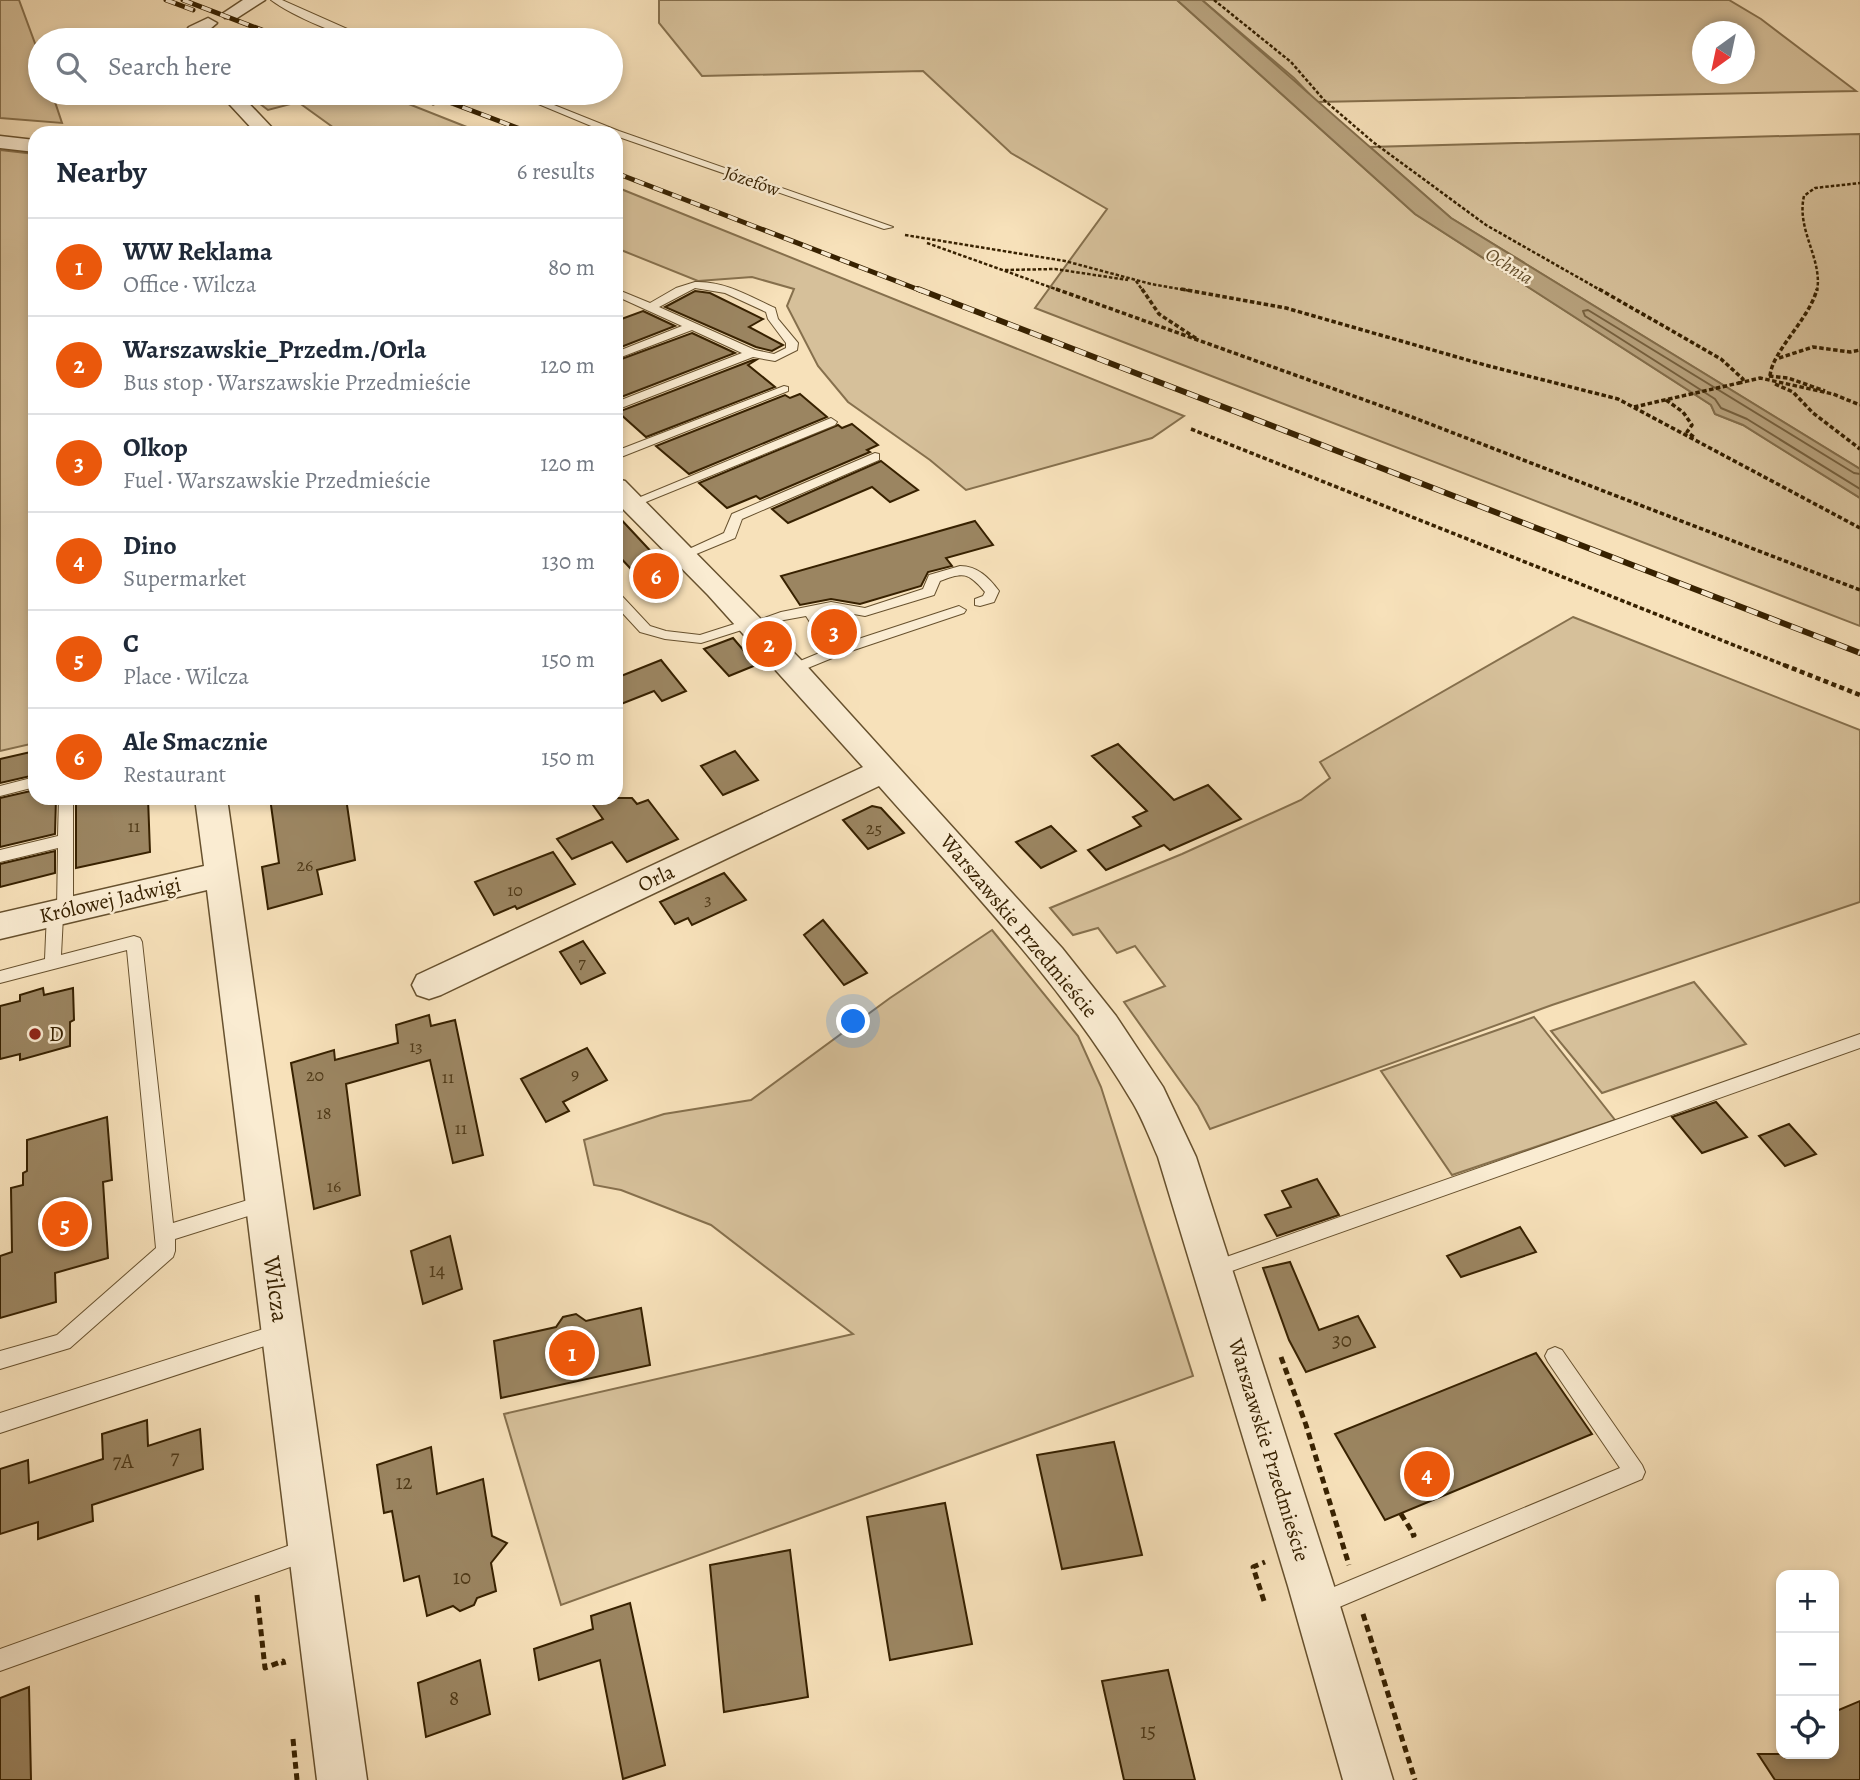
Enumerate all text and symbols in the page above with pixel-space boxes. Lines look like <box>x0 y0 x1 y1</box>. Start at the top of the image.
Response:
north arrow <box>1692 21 1755 84</box>
search box <box>28 28 623 105</box>
icon: search <box>52 48 90 86</box>
text: Search here <box>108 49 232 84</box>
text: Nearby <box>56 152 147 192</box>
text: 6 results <box>517 156 595 187</box>
street label: Józefów <box>721 160 783 202</box>
text: WW Reklama <box>123 234 273 269</box>
water label: Ochnia <box>1480 241 1538 291</box>
text: 1 <box>75 252 83 283</box>
text: 80 m <box>548 252 595 283</box>
text: Office · Wilcza <box>123 269 256 300</box>
text: Warszawskie_Przedm./Orla <box>123 332 426 367</box>
text: 2 <box>73 350 85 381</box>
text: 120 m <box>540 350 595 381</box>
text: Bus stop · Warszawskie Przedmieście <box>123 367 471 398</box>
text: Olkop <box>123 430 188 465</box>
text: 3 <box>74 448 84 479</box>
text: 120 m <box>540 448 595 479</box>
text: Fuel · Warszawskie Przedmieście <box>123 465 430 496</box>
text: Dino <box>123 528 177 563</box>
text: 4 <box>74 546 84 577</box>
text: 130 m <box>542 546 595 577</box>
pin: 6 <box>633 550 679 602</box>
text: Supermarket <box>123 563 246 594</box>
pin: 3 <box>811 606 857 658</box>
pin: 2 <box>746 618 792 670</box>
text: C <box>123 626 139 661</box>
text: 5 <box>74 644 84 675</box>
text: 150 m <box>541 644 595 675</box>
text: Place · Wilcza <box>123 661 249 692</box>
text: Ale Smacznie <box>123 724 268 759</box>
text: 6 <box>74 742 84 773</box>
text: 150 m <box>541 742 595 773</box>
text: Restaurant <box>123 759 226 790</box>
house number: 11 <box>128 814 140 838</box>
house number: 25 <box>866 816 882 840</box>
street label: Warszawskie Przedmieście <box>933 828 1104 1024</box>
house number: 26 <box>297 853 313 877</box>
street label: Orla <box>633 857 679 899</box>
street label: Królowej Jadwigi <box>36 870 184 930</box>
house number: 10 <box>507 878 523 902</box>
house number: 3 <box>704 887 712 911</box>
house number: 7 <box>578 950 586 974</box>
your location <box>836 1004 870 1038</box>
place label: D <box>49 1020 64 1048</box>
marker: D <box>27 1026 43 1042</box>
house number: 13 <box>409 1034 423 1058</box>
house number: 9 <box>571 1062 579 1086</box>
house number: 20 <box>306 1063 324 1087</box>
house number: 11 <box>442 1065 454 1089</box>
house number: 18 <box>317 1101 331 1125</box>
house number: 11 <box>455 1116 467 1140</box>
house number: 16 <box>327 1174 341 1198</box>
pin: 5 <box>42 1198 88 1250</box>
street label: Wilcza <box>255 1253 297 1325</box>
house number: 14 <box>429 1256 445 1284</box>
house number: 30 <box>1332 1326 1352 1354</box>
pin: 1 <box>549 1327 595 1379</box>
street label: Warszawskie Przedmieście <box>1221 1334 1316 1565</box>
house number: 7 <box>171 1443 180 1471</box>
house number: 7A <box>112 1447 134 1475</box>
pin: 4 <box>1404 1448 1450 1500</box>
house number: 12 <box>395 1468 413 1496</box>
house number: 10 <box>453 1563 471 1591</box>
map controls <box>1776 1570 1839 1759</box>
button: + <box>1776 1570 1839 1633</box>
button: − <box>1776 1633 1839 1696</box>
house number: 8 <box>449 1684 459 1712</box>
button: locate <box>1776 1696 1839 1759</box>
house number: 15 <box>1140 1717 1156 1745</box>

